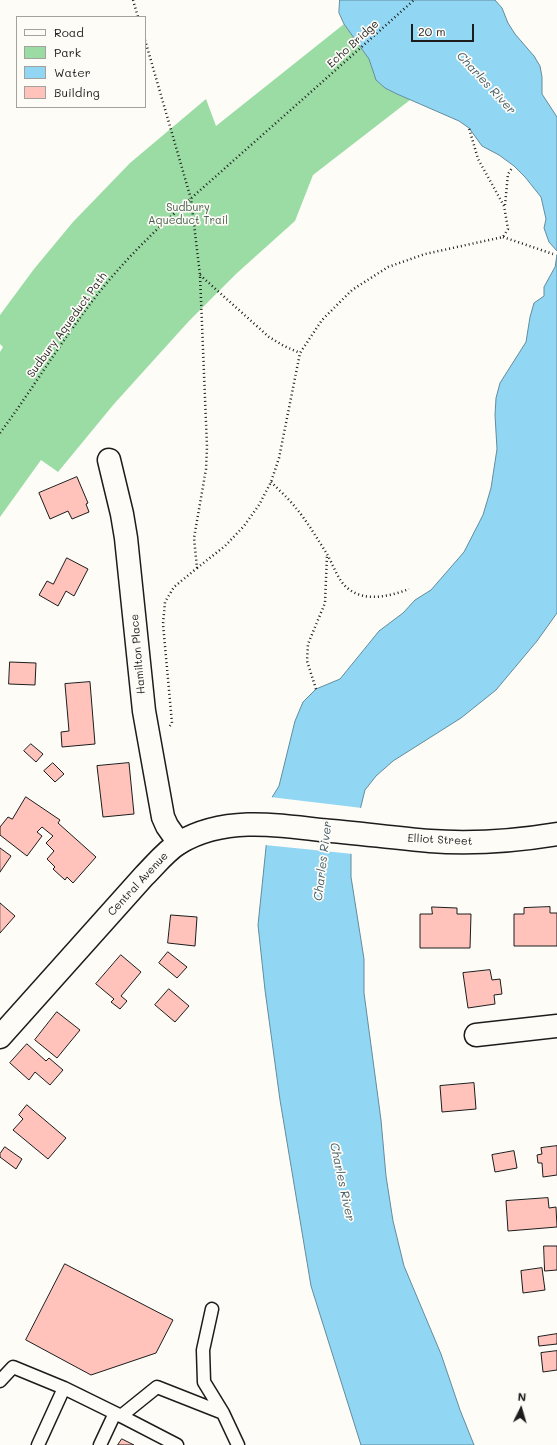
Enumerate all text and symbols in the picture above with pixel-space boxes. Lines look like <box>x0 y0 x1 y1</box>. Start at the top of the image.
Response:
legend <box>16 16 146 108</box>
scale bar <box>413 16 476 42</box>
street label: Echo Bridge <box>324 17 382 71</box>
text: 20 m <box>418 23 446 39</box>
text: Road <box>54 24 84 40</box>
text: Park <box>54 44 81 60</box>
water label: Charles River <box>453 49 519 117</box>
text: Water <box>54 64 91 80</box>
text: Building <box>54 84 100 100</box>
park label: Sudbury Aqueduct Trail <box>148 201 228 227</box>
street label: Sudbury Aqueduct Path <box>24 270 110 380</box>
street label: Hamilton Place <box>128 613 148 695</box>
water label: Charles River <box>311 820 335 902</box>
street label: Elliot Street <box>407 832 473 848</box>
street label: Central Avenue <box>105 849 171 919</box>
water label: Charles River <box>327 1141 357 1223</box>
north arrow <box>501 1389 541 1429</box>
text: N <box>517 1389 527 1404</box>

